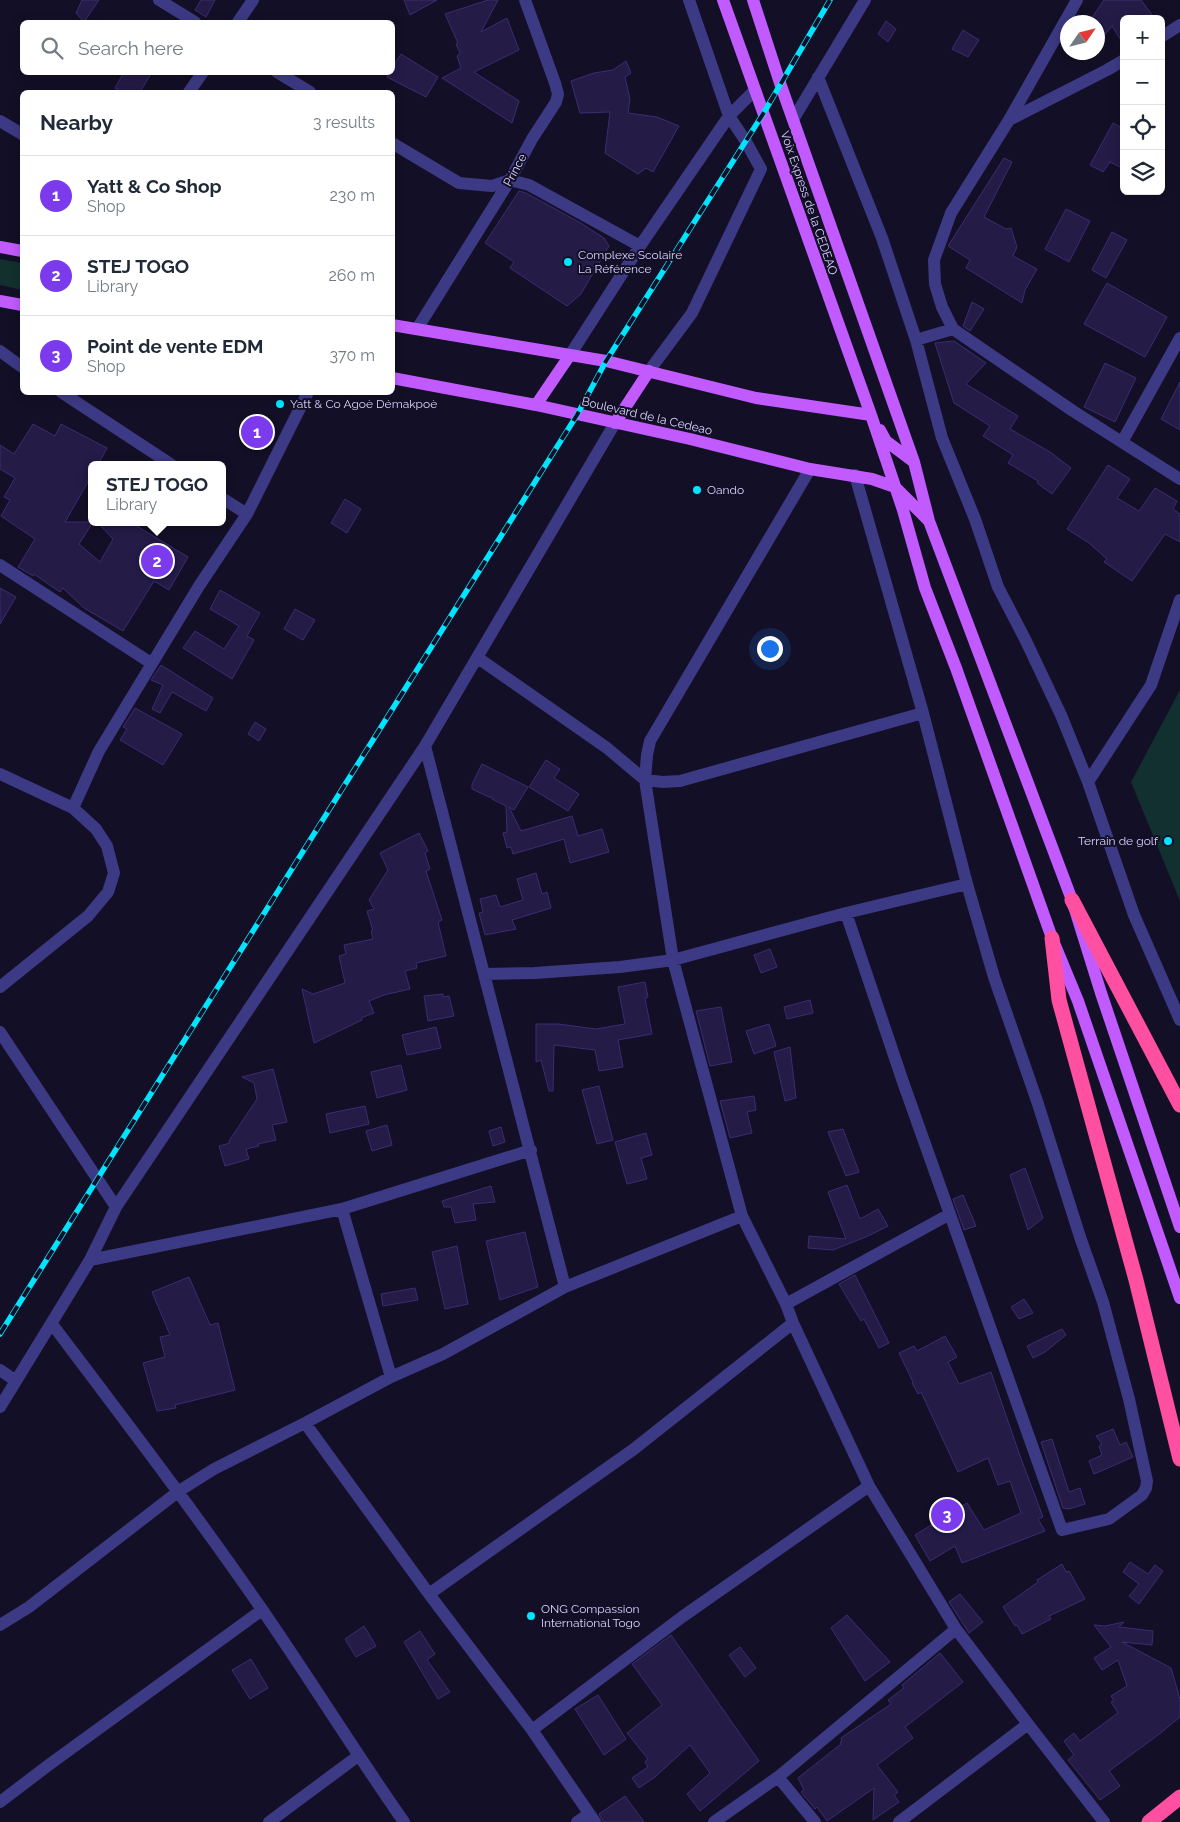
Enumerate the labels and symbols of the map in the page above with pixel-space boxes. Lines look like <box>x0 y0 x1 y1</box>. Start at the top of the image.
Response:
north arrow <box>1060 15 1105 60</box>
street label: Voix Express de la CEDEAO <box>778 129 840 277</box>
street label: Prince <box>500 151 530 189</box>
place label: Complexe Scolaire La Référence <box>578 248 682 276</box>
marker: Complexe Scolaire La Référence <box>562 256 574 268</box>
street label: Boulevard de la Cedeao <box>580 394 714 438</box>
place label: Yatt & Co Agoè Démakpoè <box>290 397 437 411</box>
marker: Yatt & Co Agoè Démakpoè <box>274 398 286 410</box>
pin: 1 <box>241 413 273 451</box>
place label: Oando <box>707 483 744 497</box>
marker: Oando <box>691 484 703 496</box>
pin: 2 <box>141 542 173 580</box>
your location <box>757 636 783 662</box>
place label: Terrain de golf <box>1078 834 1159 848</box>
marker: Terrain de golf <box>1162 835 1174 847</box>
pin: 3 <box>931 1496 963 1534</box>
place label: ONG Compassion International Togo <box>541 1602 640 1630</box>
marker: ONG Compassion International Togo <box>525 1610 537 1622</box>

